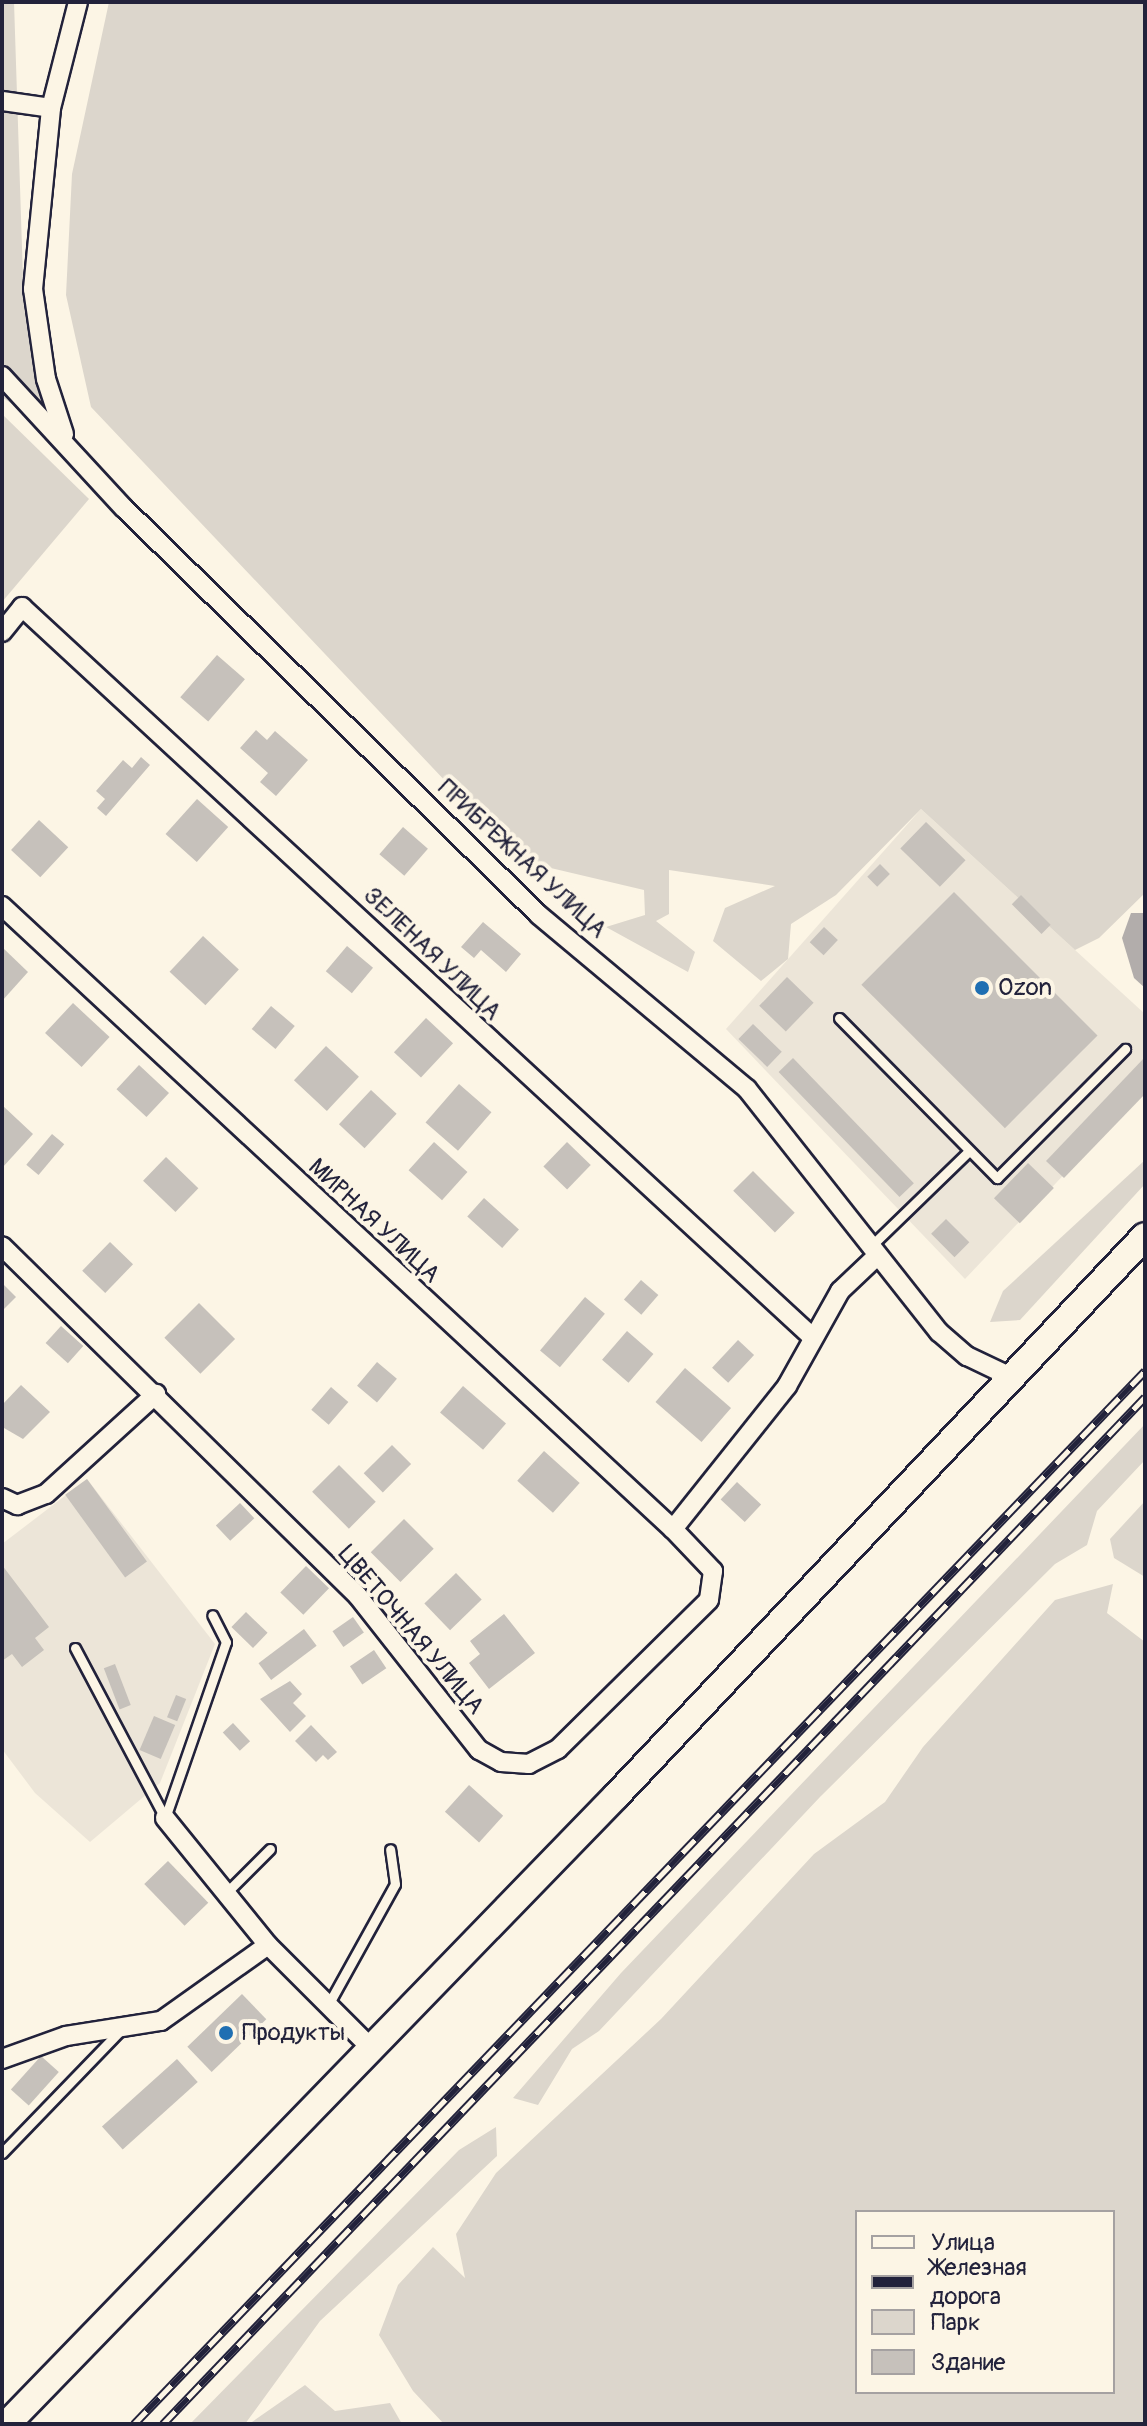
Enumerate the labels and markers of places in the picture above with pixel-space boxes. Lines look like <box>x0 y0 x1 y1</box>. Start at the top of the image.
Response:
place label: Ozon <box>998 974 1052 1002</box>
marker: Ozon <box>973 979 991 997</box>
place label: Продукты <box>242 2019 345 2047</box>
marker: Продукты <box>217 2024 235 2042</box>

